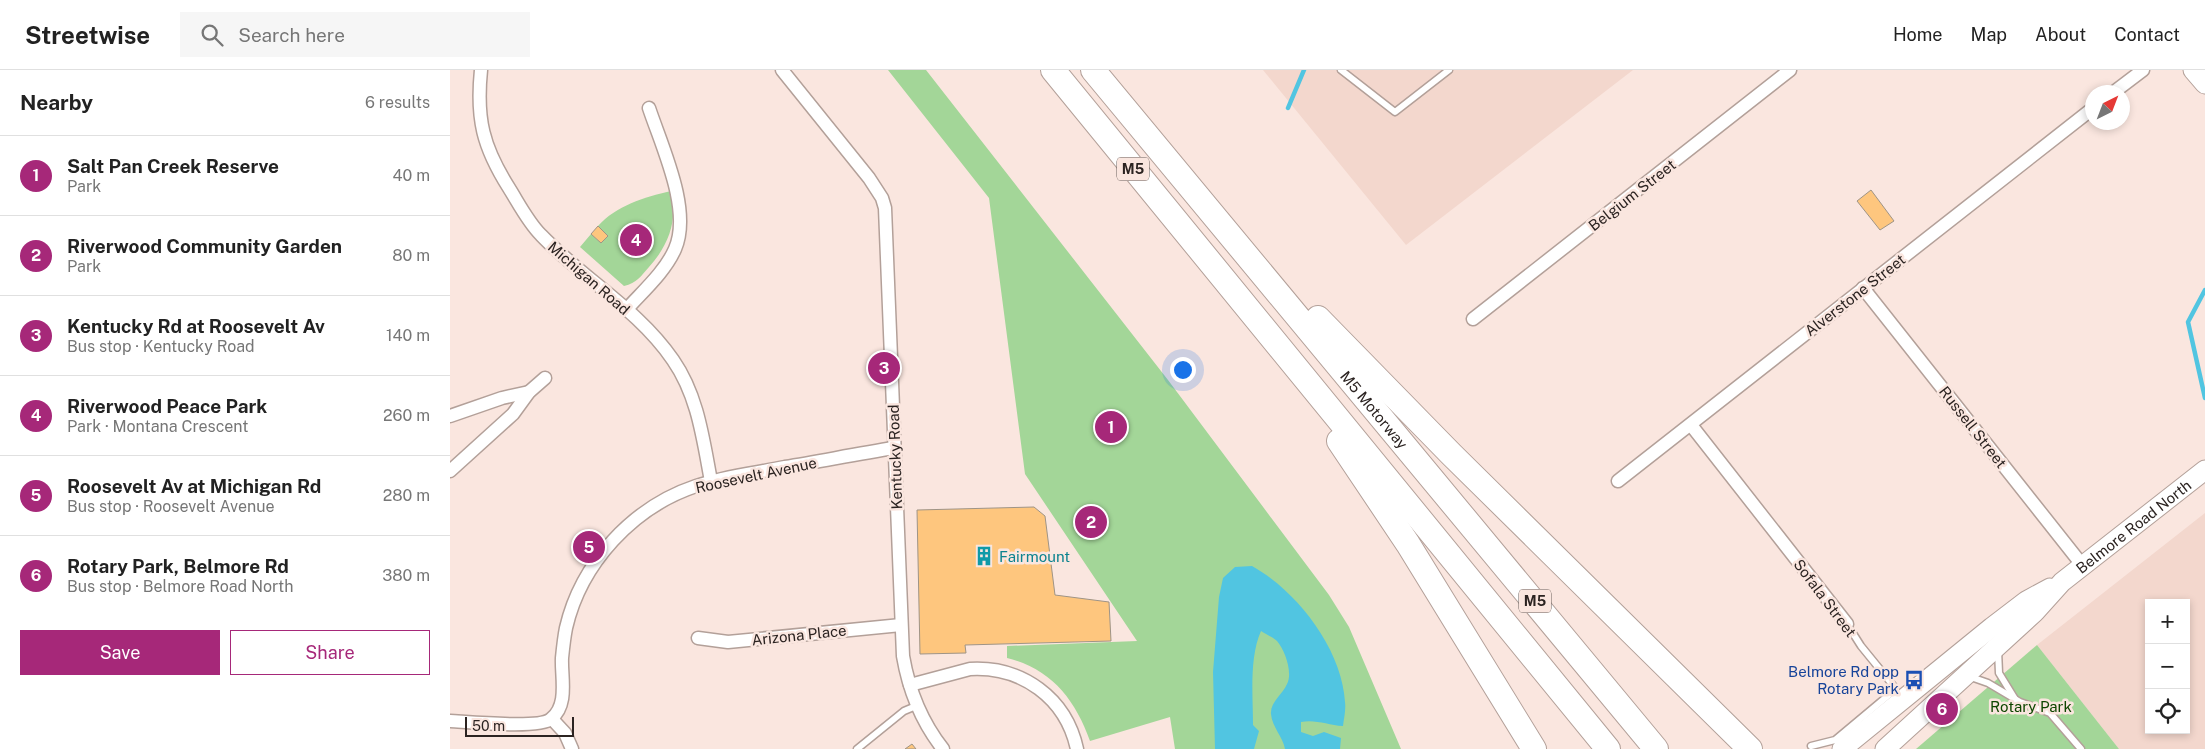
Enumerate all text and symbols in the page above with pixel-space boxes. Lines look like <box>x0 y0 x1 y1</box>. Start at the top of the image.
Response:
search box <box>180 12 530 57</box>
text: Streetwise <box>25 21 150 49</box>
icon: search <box>198 21 226 49</box>
text: Search here <box>238 24 345 46</box>
text: Home <box>1893 24 1943 45</box>
text: Map <box>1971 24 2007 45</box>
text: About <box>2035 24 2086 45</box>
text: Contact <box>2114 24 2180 45</box>
north arrow <box>2085 85 2130 130</box>
text: Nearby <box>20 90 93 115</box>
text: 6 results <box>365 93 430 112</box>
text: Salt Pan Creek Reserve <box>67 155 279 177</box>
street label: Belgium Street <box>1585 156 1679 234</box>
road number: M5 <box>1117 158 1149 180</box>
text: 1 <box>33 166 39 185</box>
text: 40 m <box>392 166 430 185</box>
text: Park <box>67 177 101 196</box>
pin: 4 <box>620 221 652 259</box>
text: Riverwood Community Garden <box>67 235 342 257</box>
street label: Michigan Road <box>545 238 633 318</box>
text: 2 <box>31 246 41 265</box>
text: 80 m <box>392 246 430 265</box>
street label: Alverstone Street <box>1801 250 1909 339</box>
text: Park <box>67 257 101 276</box>
text: Kentucky Rd at Roosevelt Av <box>67 315 325 337</box>
text: 3 <box>31 326 41 345</box>
text: 140 m <box>386 326 430 345</box>
text: Bus stop · Kentucky Road <box>67 337 255 356</box>
pin: 3 <box>868 349 900 387</box>
your location <box>1170 357 1196 383</box>
street label: M5 Motorway <box>1337 367 1412 452</box>
street label: Russell Street <box>1936 383 2010 471</box>
text: Riverwood Peace Park <box>67 395 267 417</box>
street label: Kentucky Road <box>885 404 905 510</box>
text: 4 <box>31 406 41 425</box>
text: 260 m <box>383 406 430 425</box>
pin: 1 <box>1095 408 1127 446</box>
text: Park · Montana Crescent <box>67 417 248 436</box>
street label: Roosevelt Avenue <box>694 454 818 496</box>
text: Roosevelt Av at Michigan Rd <box>67 475 321 497</box>
street label: Belmore Road North <box>2072 476 2194 576</box>
text: 5 <box>31 486 41 505</box>
text: 280 m <box>383 486 430 505</box>
text: Bus stop · Roosevelt Avenue <box>67 497 275 516</box>
pin: 2 <box>1075 503 1107 541</box>
pin: 5 <box>573 528 605 566</box>
building icon: Fairmount <box>973 545 995 567</box>
place label: Fairmount <box>999 548 1070 565</box>
text: Rotary Park, Belmore Rd <box>67 555 289 577</box>
street label: Sofala Street <box>1790 556 1860 640</box>
text: 6 <box>31 566 41 585</box>
text: 380 m <box>382 566 430 585</box>
text: Bus stop · Belmore Road North <box>67 577 293 596</box>
road number: M5 <box>1519 590 1551 612</box>
map controls <box>2145 599 2190 734</box>
button: + <box>2145 599 2190 644</box>
street label: Arizona Place <box>751 622 847 648</box>
button: Save <box>20 630 220 675</box>
button: Share <box>230 630 430 675</box>
button: − <box>2145 644 2190 689</box>
place label: Belmore Rd opp Rotary Park <box>1788 663 1899 697</box>
bus stop icon: Belmore Rd opp Rotary Park <box>1903 669 1925 691</box>
button: locate <box>2145 689 2190 734</box>
pin: 6 <box>1926 690 1958 728</box>
park label: Rotary Park <box>1990 698 2072 715</box>
scale bar <box>465 714 574 737</box>
text: 50 m <box>472 718 505 734</box>

